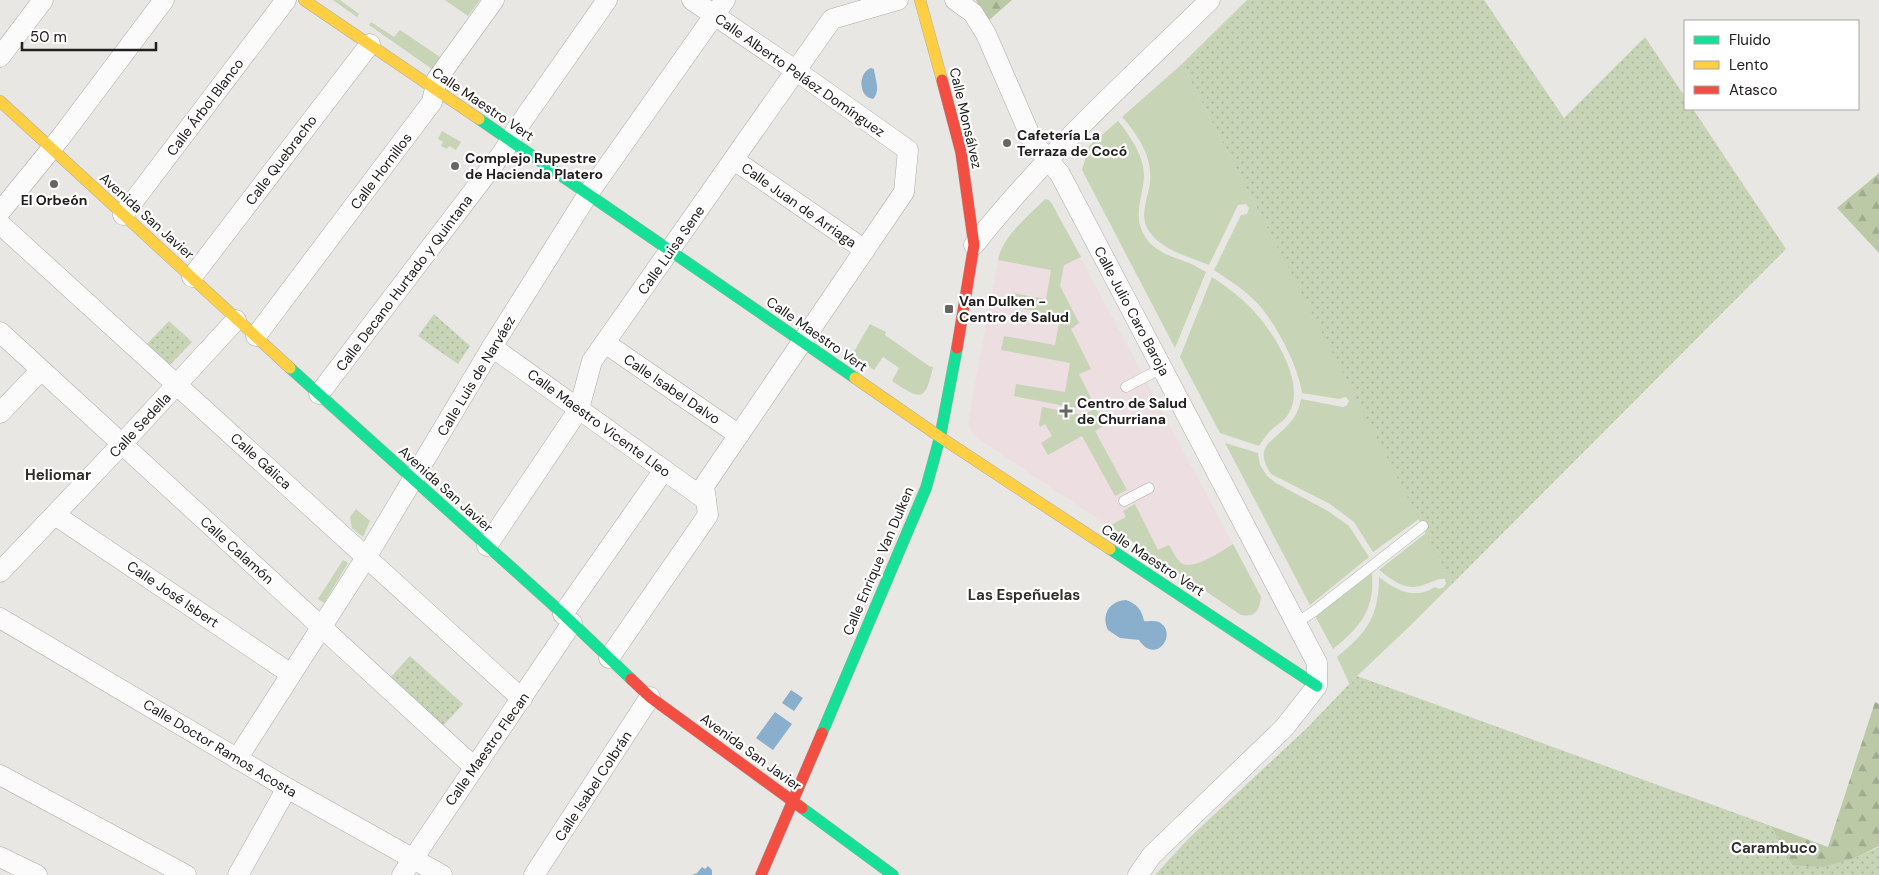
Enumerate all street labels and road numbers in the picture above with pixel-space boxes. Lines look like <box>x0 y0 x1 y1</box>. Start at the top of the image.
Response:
street label: Calle Alberto Peláez Domínguez <box>712 9 888 141</box>
street label: Calle Árbol Blanco <box>162 55 248 159</box>
street label: Calle Maestro Vert <box>429 63 537 145</box>
street label: Calle Monsálvez <box>946 66 986 170</box>
street label: Calle Quebracho <box>241 111 321 209</box>
street label: Calle Hornillos <box>346 129 416 213</box>
street label: Calle Juan de Arriaga <box>738 158 860 252</box>
street label: Avenida San Javier <box>96 169 198 263</box>
street label: Calle Decano Hurtado y Quintana <box>332 191 476 375</box>
street label: Calle Luisa Sene <box>634 202 708 298</box>
street label: Calle Julio Caro Baroja <box>1090 243 1174 379</box>
street label: Calle Maestro Vert <box>763 292 871 376</box>
street label: Calle Luis de Narváez <box>433 313 519 439</box>
street label: Calle Isabel Dalvo <box>620 350 724 428</box>
street label: Calle Maestro Vicente Lleo <box>524 365 674 481</box>
street label: Calle Sedella <box>105 389 175 461</box>
street label: Calle Gálica <box>227 429 295 493</box>
street label: Avenida San Javier <box>395 442 497 536</box>
street label: Calle Enrique Van Dulken <box>838 484 918 638</box>
street label: Calle Calamón <box>197 512 277 588</box>
street label: Calle Maestro Vert <box>1098 520 1208 600</box>
street label: Calle José Isbert <box>123 557 223 631</box>
street label: Calle Maestro Flecan <box>441 689 533 809</box>
street label: Calle Doctor Ramos Acosta <box>140 695 300 801</box>
street label: Avenida San Javier <box>697 709 805 795</box>
street label: Calle Isabel Colbrán <box>551 727 635 845</box>

